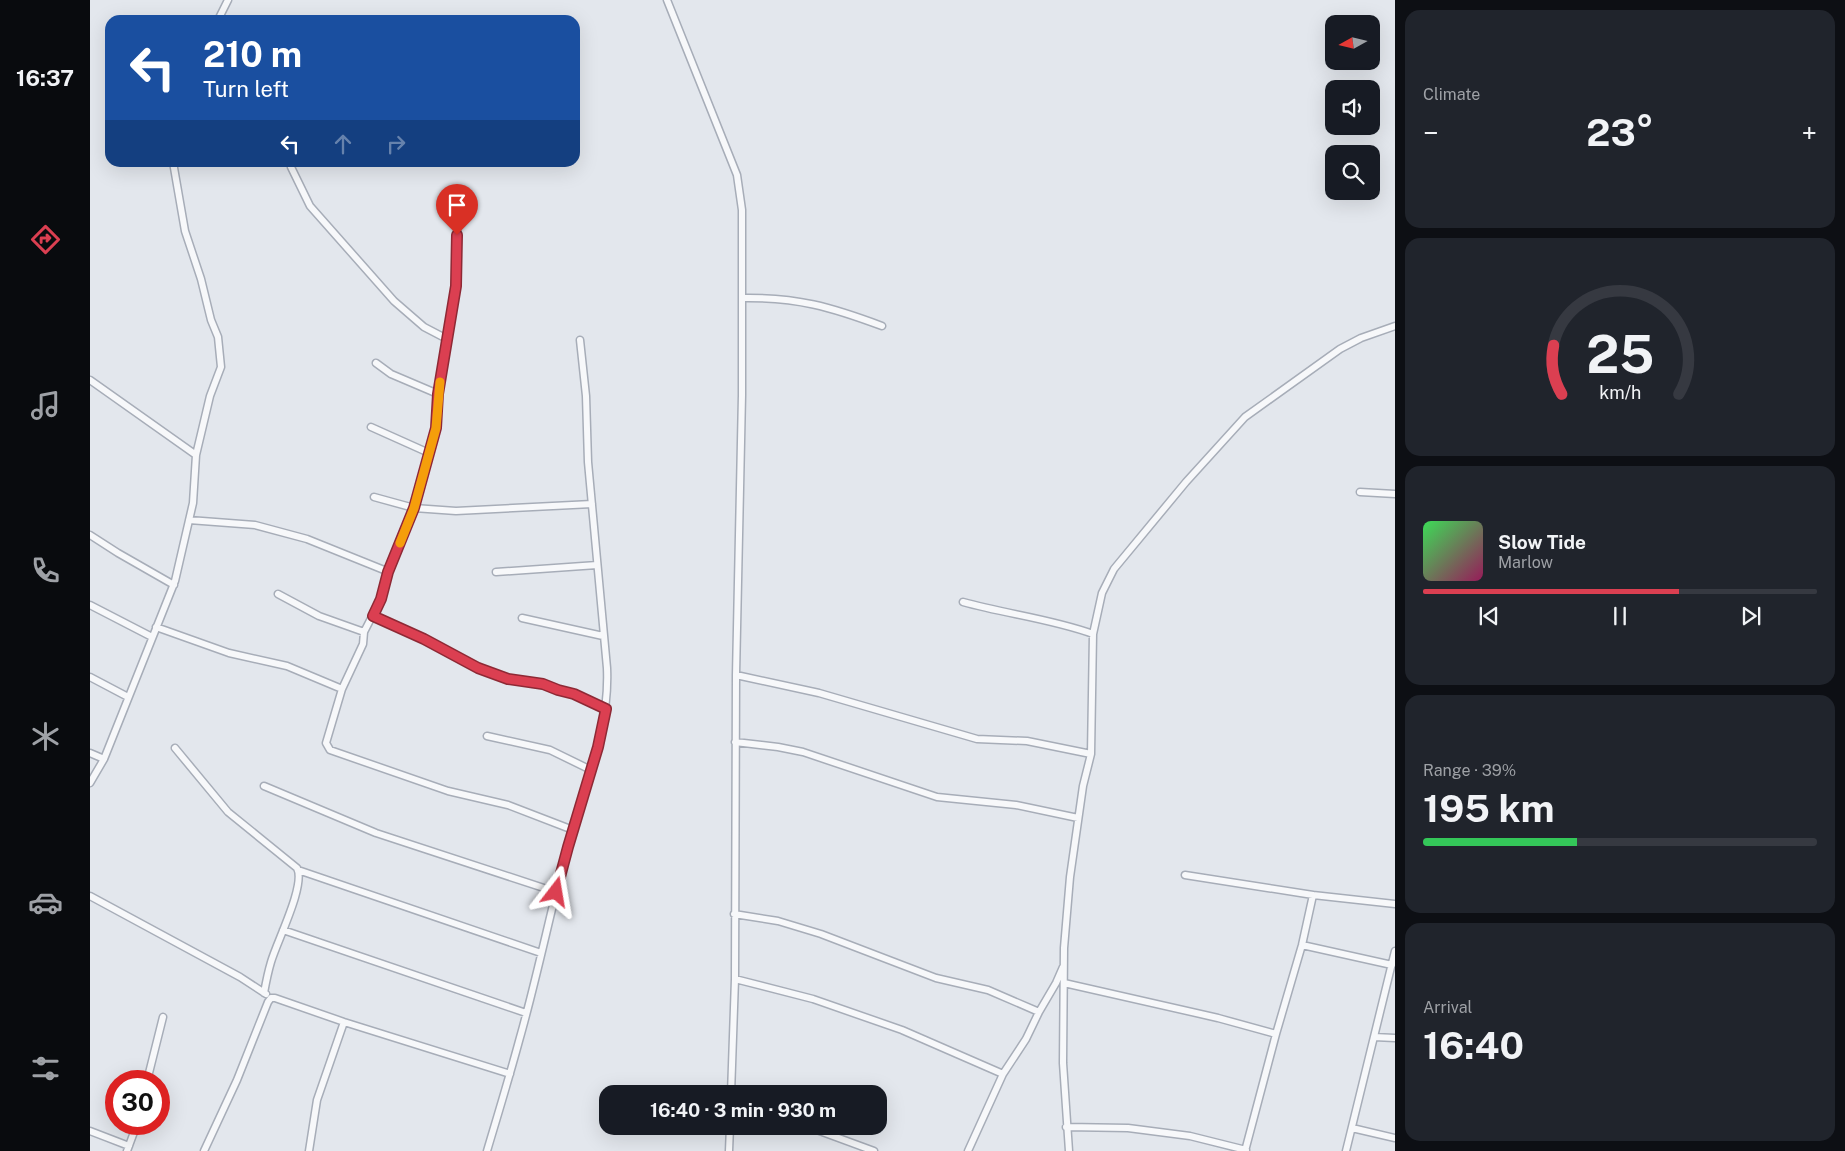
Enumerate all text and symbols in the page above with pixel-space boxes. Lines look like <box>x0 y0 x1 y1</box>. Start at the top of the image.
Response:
north arrow <box>1325 15 1380 70</box>
map controls <box>1325 15 1380 200</box>
text: 210 m <box>203 34 302 75</box>
icon: left <box>120 35 185 100</box>
text: 16:37 <box>16 65 74 91</box>
text: Turn left <box>203 76 289 102</box>
button: sound <box>1325 80 1380 135</box>
text: Climate <box>1423 85 1480 104</box>
text: 23° <box>1586 110 1654 155</box>
text: − <box>1423 116 1439 149</box>
text: + <box>1801 116 1817 149</box>
icon: left <box>276 130 304 158</box>
icon: ahead <box>329 130 357 158</box>
icon: right <box>382 130 410 158</box>
button: search <box>1325 145 1380 200</box>
pin <box>436 184 478 235</box>
icon: arrive <box>443 191 471 219</box>
icon: directions <box>28 222 63 257</box>
text: 25 <box>1586 324 1654 385</box>
text: km/h <box>1599 382 1641 403</box>
icon: music <box>28 388 63 423</box>
text: Slow Tide <box>1498 531 1586 553</box>
icon: phone <box>28 553 63 588</box>
text: Marlow <box>1498 553 1553 572</box>
icon: previous <box>1475 602 1503 630</box>
icon: pause <box>1606 602 1634 630</box>
icon: next <box>1737 602 1765 630</box>
icon: climate <box>28 719 63 754</box>
text: Range · 39% <box>1423 761 1516 780</box>
text: 195 km <box>1423 786 1555 831</box>
position arrow <box>529 865 581 917</box>
icon: car <box>28 885 63 920</box>
text: Arrival <box>1423 998 1472 1017</box>
text: 16:40 <box>1423 1023 1524 1068</box>
icon: filters <box>28 1051 63 1086</box>
speed limit sign: 30 <box>105 1070 170 1135</box>
text: 16:40 · 3 min · 930 m <box>650 1099 836 1121</box>

